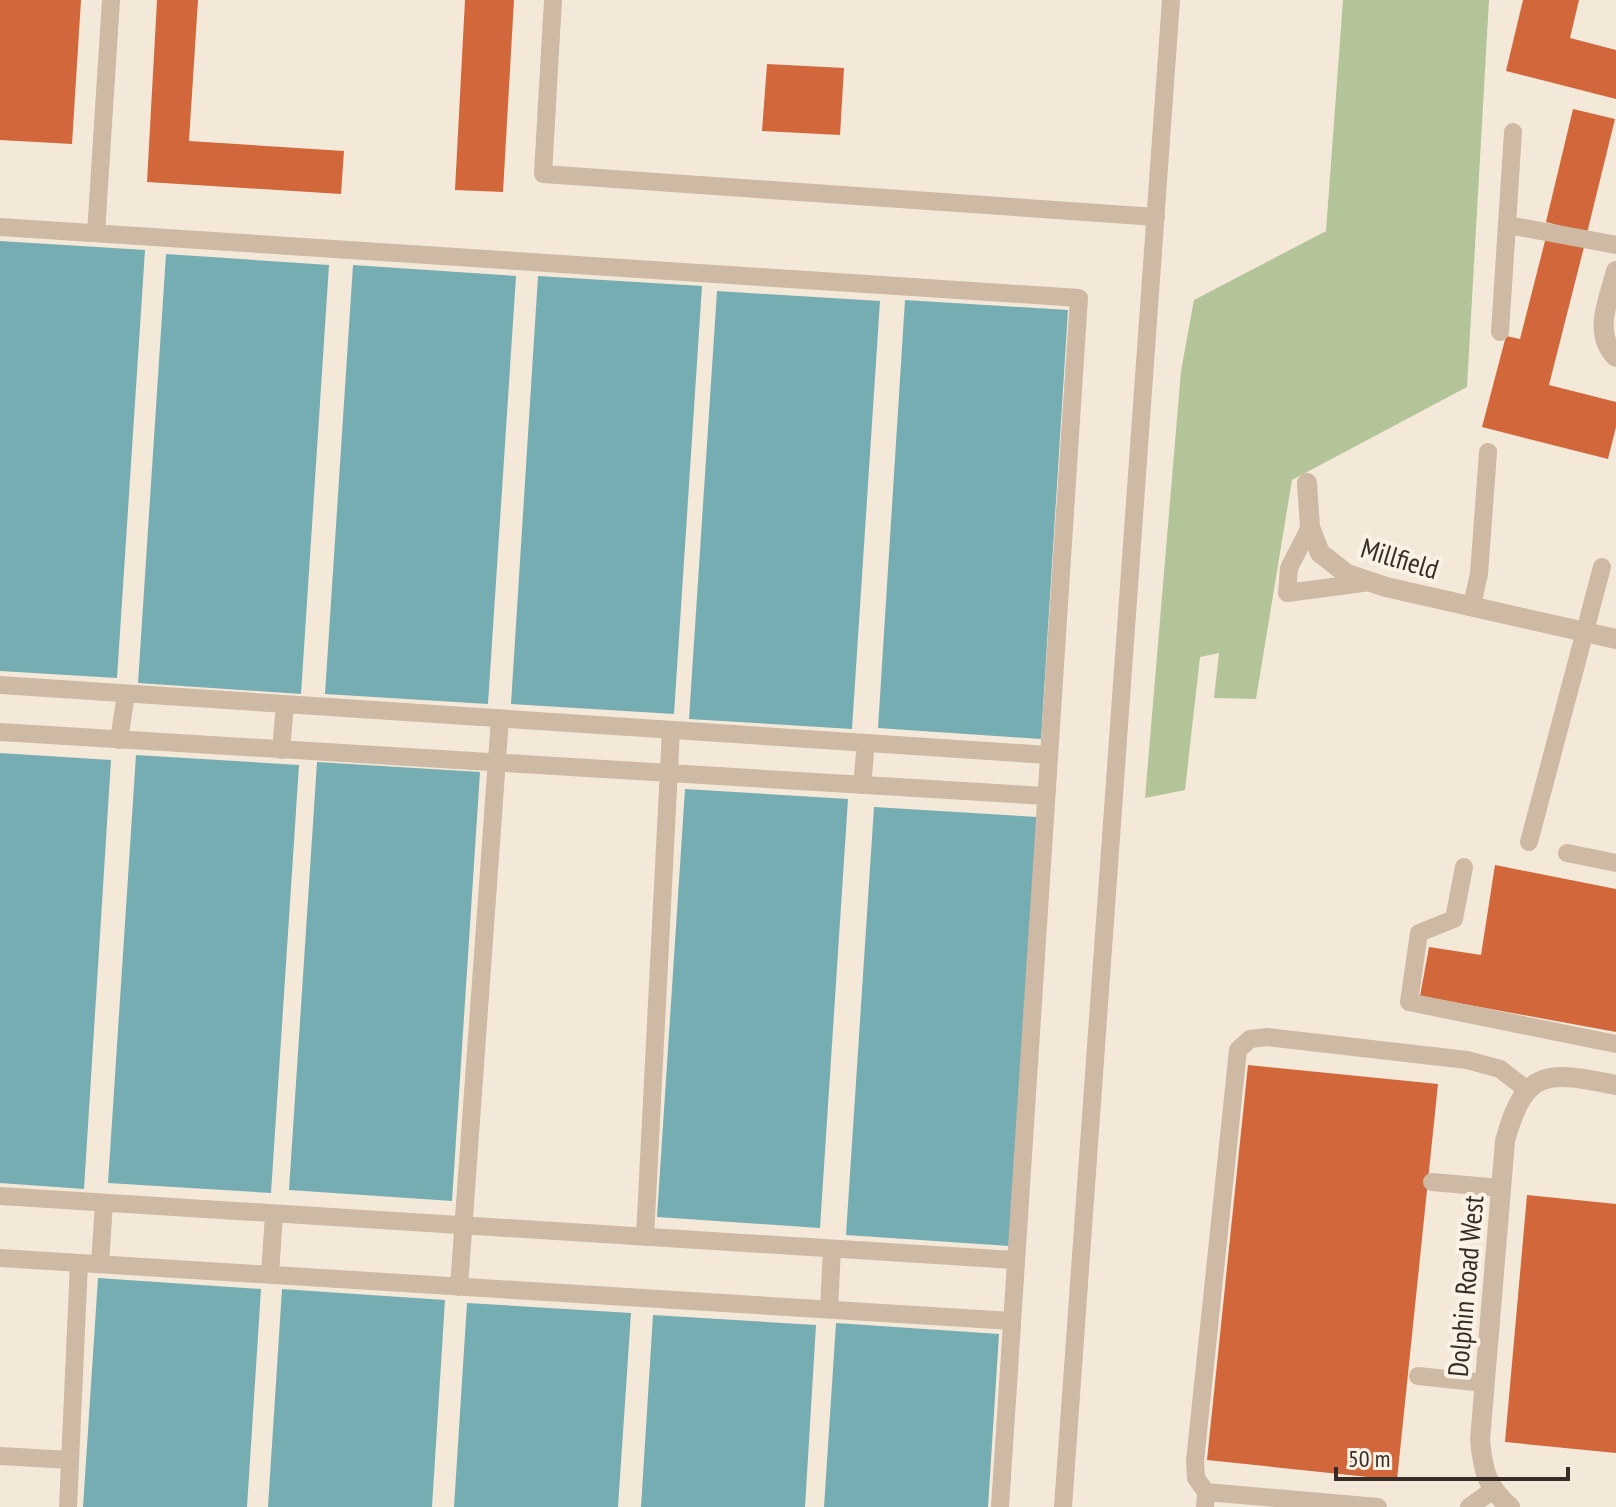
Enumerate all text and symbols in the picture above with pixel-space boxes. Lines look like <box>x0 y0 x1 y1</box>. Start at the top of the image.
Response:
street label: Millfield <box>1357 529 1443 587</box>
street label: Dolphin Road West <box>1439 1193 1491 1378</box>
scale bar <box>1336 1431 1568 1481</box>
text: 50 m <box>1348 1443 1390 1474</box>

